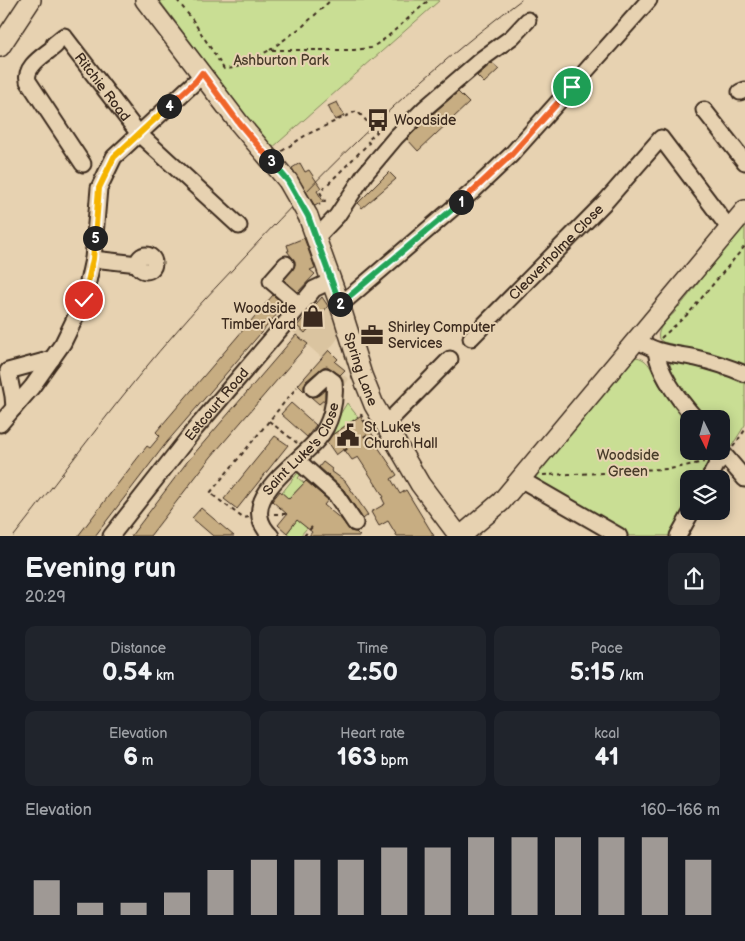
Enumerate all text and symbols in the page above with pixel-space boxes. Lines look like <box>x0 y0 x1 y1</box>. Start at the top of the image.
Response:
street label: Ritchie Road <box>71 49 134 124</box>
park label: Ashburton Park <box>233 52 329 69</box>
pin <box>551 66 593 108</box>
icon: arrive <box>558 73 586 101</box>
pin: 4 <box>156 94 182 118</box>
text: 4 <box>165 98 174 115</box>
bus stop icon: Woodside <box>365 107 391 133</box>
place label: Woodside <box>394 112 456 129</box>
pin: 3 <box>258 148 284 174</box>
text: 3 <box>267 153 276 170</box>
pin: 1 <box>448 190 474 214</box>
text: 1 <box>459 194 464 211</box>
street label: Cleaverholme Close <box>505 200 607 303</box>
pin: 5 <box>82 226 108 250</box>
text: 5 <box>91 230 100 247</box>
pin <box>63 279 105 321</box>
icon: check <box>70 286 98 314</box>
pin: 2 <box>328 292 352 316</box>
text: 2 <box>336 296 345 313</box>
place label: Woodside Timber Yard <box>221 300 296 333</box>
shop icon: Woodside Timber Yard <box>300 303 326 329</box>
place label: Shirley Computer Services <box>388 319 496 352</box>
office icon: Shirley Computer Services <box>359 322 385 348</box>
street label: Spring Lane <box>341 330 382 408</box>
street label: Estcourt Road <box>181 364 252 444</box>
street label: Saint Luke's Close <box>259 401 342 498</box>
north arrow <box>680 410 730 460</box>
map controls <box>680 410 730 520</box>
place label: St Luke's Church Hall <box>364 419 438 452</box>
public building icon: St Luke's Church Hall <box>335 422 361 448</box>
park label: Woodside Green <box>597 447 659 480</box>
button: layers <box>680 470 730 520</box>
text: Evening run <box>25 552 176 585</box>
button: share <box>668 553 720 605</box>
text: 20:29 <box>25 588 66 607</box>
text: Distance <box>110 640 166 657</box>
text: Time <box>357 640 388 657</box>
text: Pace <box>591 640 623 657</box>
text: 0.54 <box>102 657 152 688</box>
text: 2:50 <box>347 657 398 688</box>
text: 5:15 <box>570 657 615 688</box>
text: km <box>152 667 174 684</box>
text: /km <box>615 667 644 684</box>
text: Elevation <box>109 725 167 742</box>
text: Heart rate <box>340 725 405 742</box>
text: kcal <box>594 725 619 742</box>
text: 6 <box>123 742 138 773</box>
text: 163 <box>337 742 377 773</box>
text: 41 <box>594 742 619 773</box>
text: m <box>138 752 153 769</box>
text: bpm <box>377 752 408 769</box>
text: Elevation <box>25 801 92 820</box>
text: 160–166 m <box>641 801 720 820</box>

